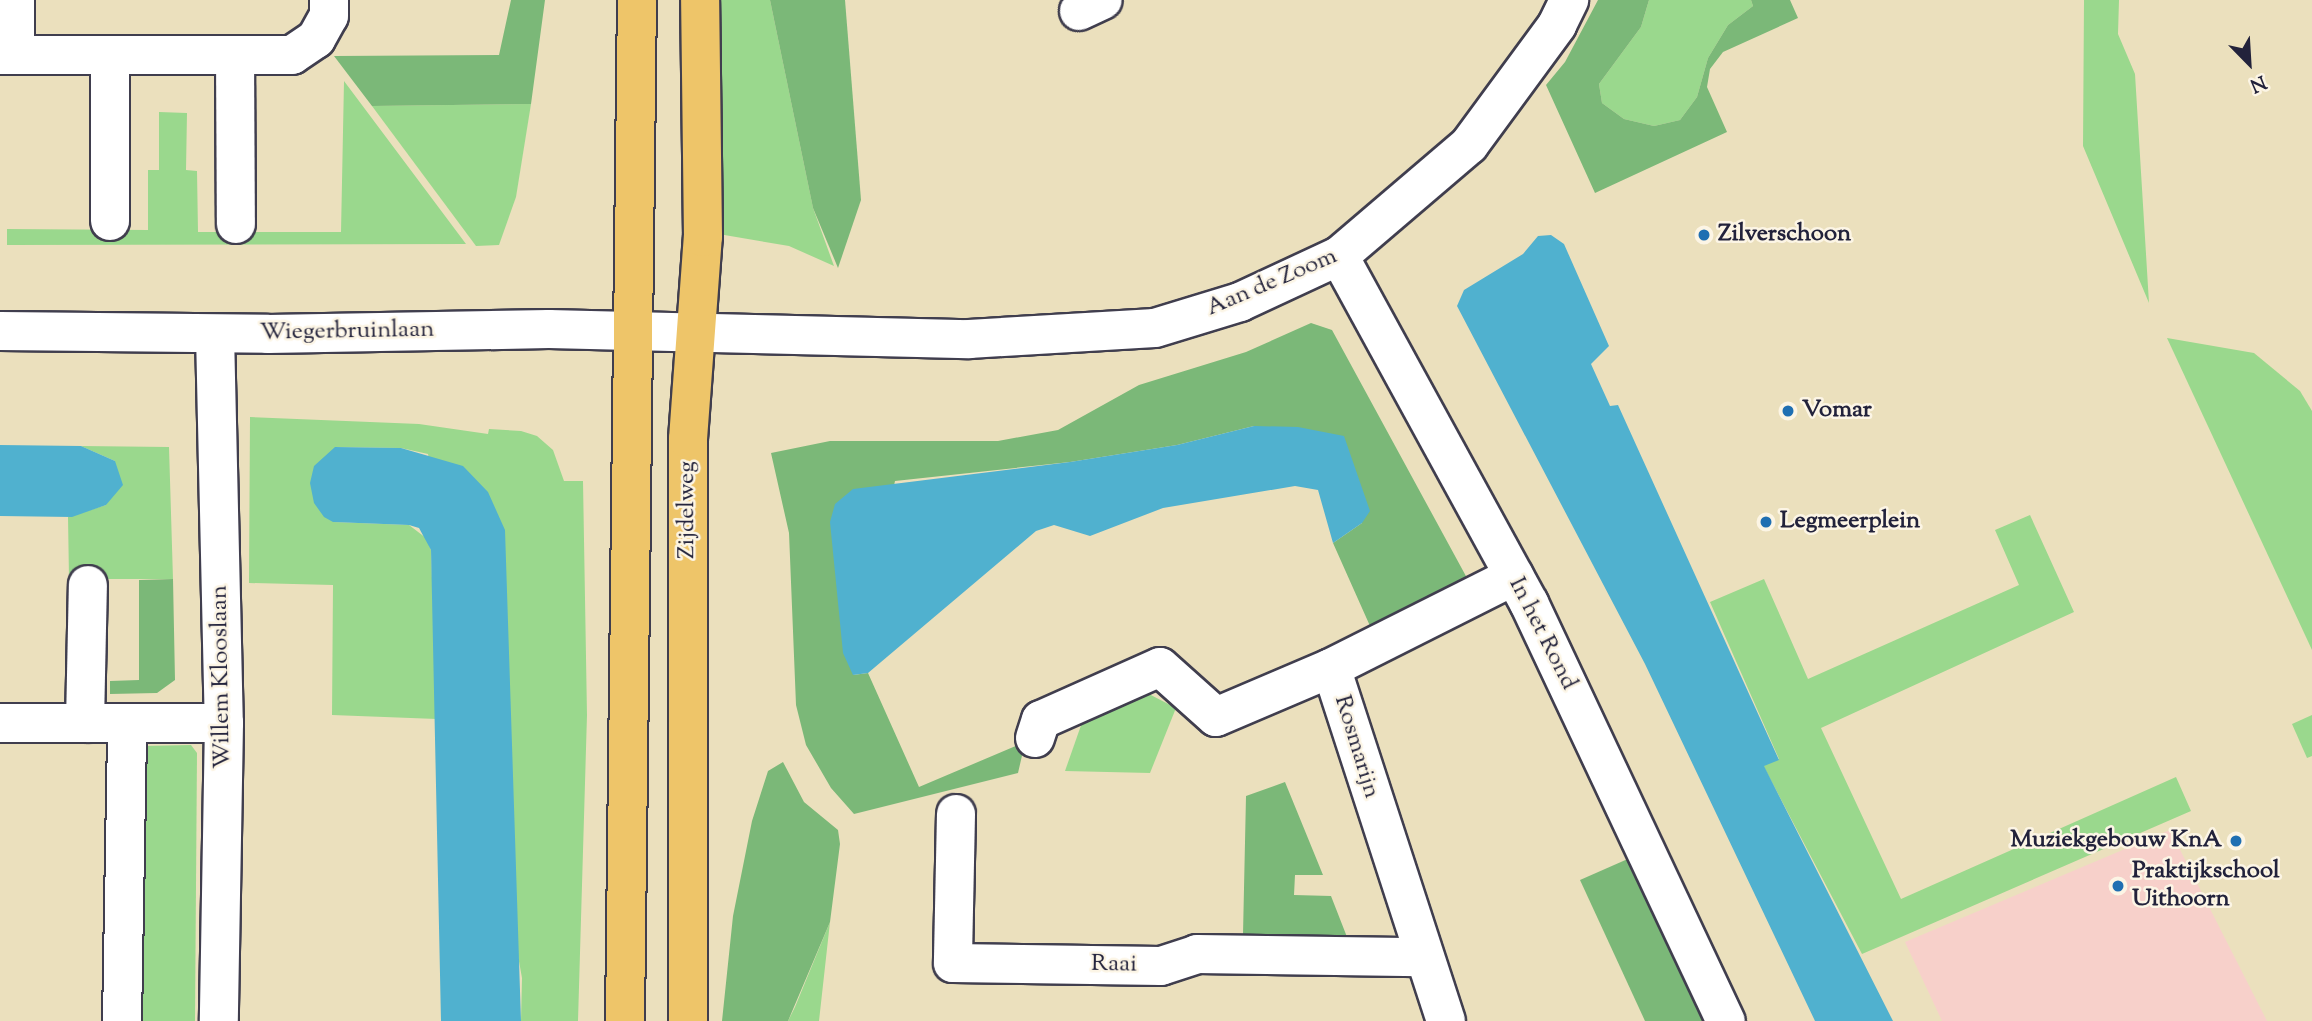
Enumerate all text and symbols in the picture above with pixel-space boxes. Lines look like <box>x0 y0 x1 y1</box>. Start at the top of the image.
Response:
north arrow <box>2214 28 2284 98</box>
text: N <box>2245 67 2270 98</box>
place label: Zilverschoon <box>1718 221 1851 249</box>
marker: Zilverschoon <box>1696 227 1712 243</box>
street label: Aan de Zoom <box>1202 243 1342 323</box>
street label: Wiegerbruinlaan <box>259 316 435 348</box>
place label: Vomar <box>1802 397 1872 425</box>
marker: Vomar <box>1780 403 1796 419</box>
street label: Zijdelweg <box>674 461 702 559</box>
place label: Legmeerplein <box>1780 508 1920 536</box>
marker: Legmeerplein <box>1758 514 1774 530</box>
street label: In het Rond <box>1501 573 1583 695</box>
street label: Willem Klooslaan <box>206 585 238 769</box>
street label: Rosmarijn <box>1327 692 1385 802</box>
place label: Muziekgebouw KnA <box>2010 827 2222 855</box>
marker: Muziekgebouw KnA <box>2228 833 2244 849</box>
place label: Praktijkschool Uithoorn <box>2132 858 2280 914</box>
marker: Praktijkschool Uithoorn <box>2110 878 2126 894</box>
street label: Raai <box>1091 950 1137 980</box>

